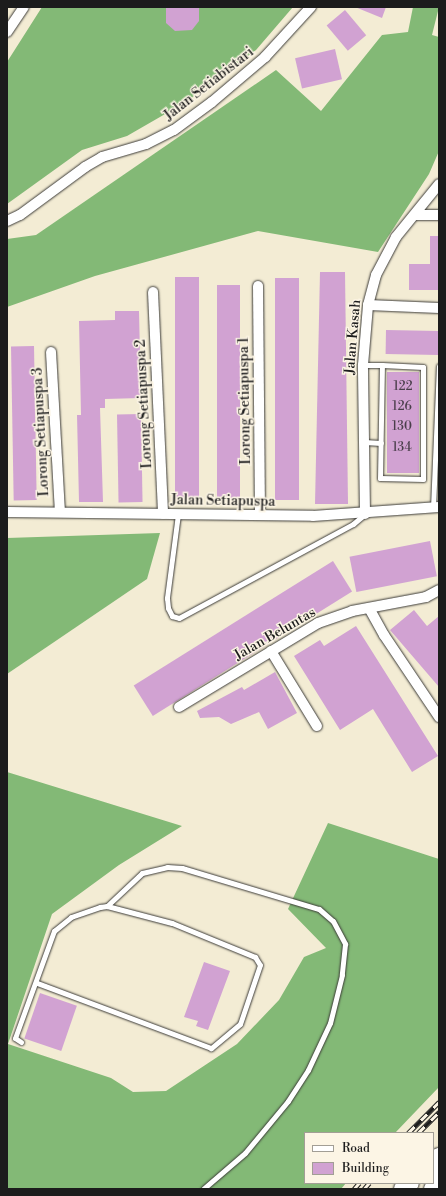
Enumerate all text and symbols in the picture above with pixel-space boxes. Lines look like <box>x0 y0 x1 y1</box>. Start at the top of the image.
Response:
street label: Jalan Setiabistari <box>161 44 257 124</box>
street label: Jalan Kasah <box>341 299 365 375</box>
street label: Lorong Setiapuspa 1 <box>235 337 255 465</box>
street label: Lorong Setiapuspa 2 <box>132 339 156 469</box>
street label: Lorong Setiapuspa 3 <box>29 367 53 497</box>
house number: 122 <box>393 380 413 394</box>
house number: 126 <box>392 400 412 414</box>
house number: 130 <box>392 420 412 434</box>
house number: 134 <box>392 441 412 455</box>
street label: Jalan Setiapuspa <box>171 492 275 510</box>
street label: Jalan Beluntas <box>231 604 319 664</box>
legend <box>304 1132 434 1184</box>
text: Road <box>342 1141 370 1156</box>
text: Building <box>342 1161 389 1176</box>

